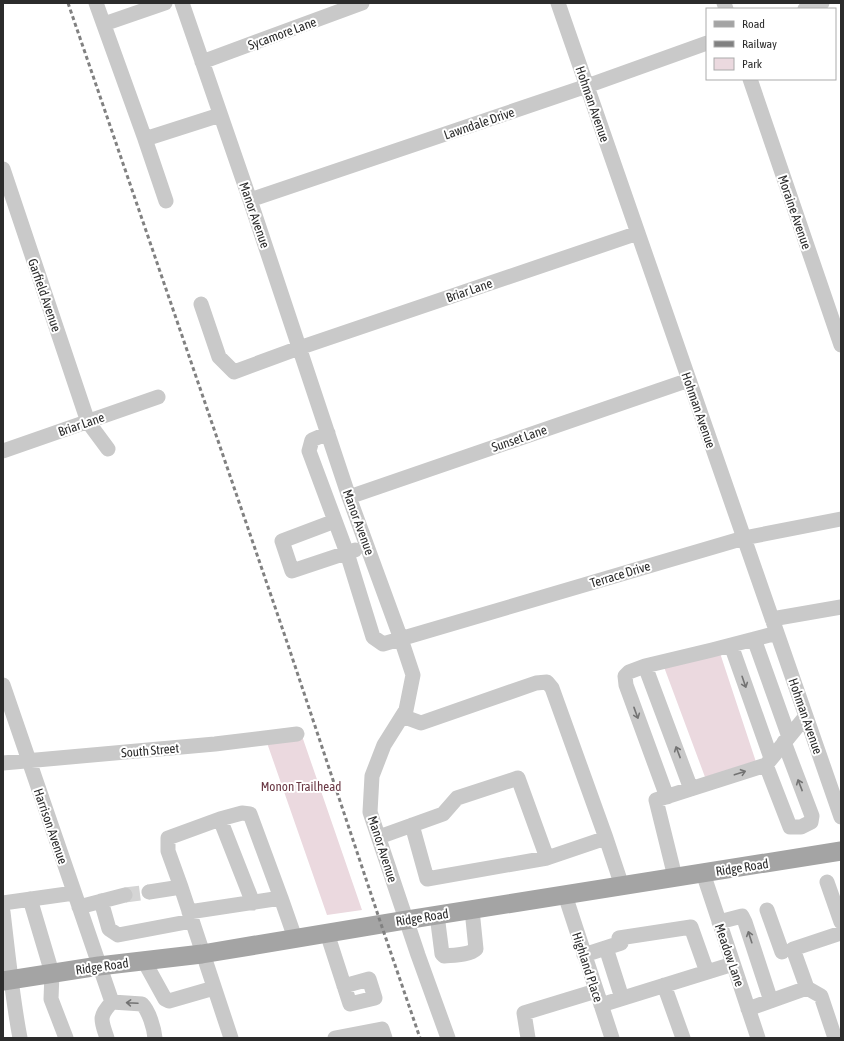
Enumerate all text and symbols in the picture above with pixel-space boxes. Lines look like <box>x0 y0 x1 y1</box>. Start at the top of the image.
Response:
legend <box>706 8 836 80</box>
street label: Sycamore Lane <box>246 14 319 53</box>
text: Road <box>742 17 765 31</box>
text: Railway <box>742 37 777 51</box>
text: Park <box>742 57 763 71</box>
street label: Hohman Avenue <box>573 64 613 144</box>
street label: Lawndale Drive <box>442 104 516 143</box>
street label: Moraine Avenue <box>775 173 814 251</box>
street label: Manor Avenue <box>236 180 273 250</box>
street label: Garfield Avenue <box>25 257 64 334</box>
street label: Briar Lane <box>444 276 494 305</box>
street label: Hohman Avenue <box>679 370 719 450</box>
street label: Briar Lane <box>56 410 106 439</box>
street label: Sunset Lane <box>490 422 549 455</box>
street label: Manor Avenue <box>340 487 377 557</box>
street label: Terrace Drive <box>588 558 652 591</box>
one-way arrow <box>741 676 749 688</box>
street label: Hohman Avenue <box>786 676 826 756</box>
one-way arrow <box>633 707 641 719</box>
street label: South Street <box>120 740 180 761</box>
one-way arrow <box>673 747 681 759</box>
one-way arrow <box>734 769 747 776</box>
park label: Monon Trailhead <box>261 779 341 794</box>
one-way arrow <box>796 780 804 792</box>
street label: Harrison Avenue <box>31 786 71 866</box>
street label: Manor Avenue <box>365 814 400 884</box>
street label: Ridge Road <box>714 856 770 879</box>
street label: Ridge Road <box>394 906 450 929</box>
street label: Meadow Lane <box>712 922 747 989</box>
street label: Highland Place <box>569 930 606 1004</box>
one-way arrow <box>746 931 753 944</box>
street label: Ridge Road <box>75 955 130 978</box>
one-way arrow <box>126 1000 139 1007</box>

